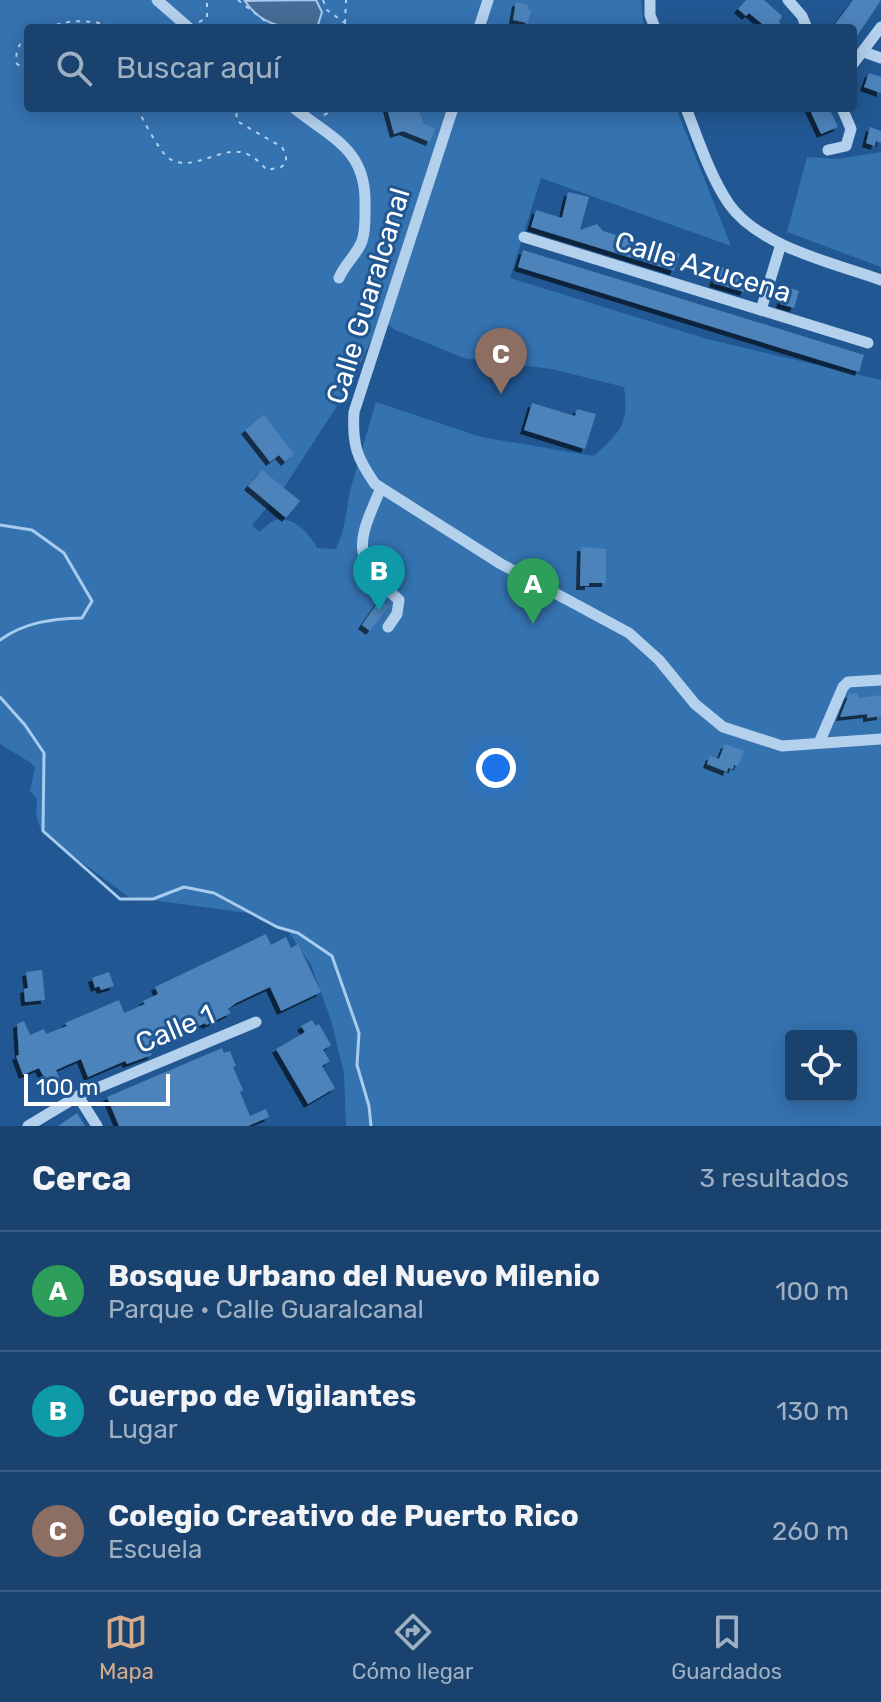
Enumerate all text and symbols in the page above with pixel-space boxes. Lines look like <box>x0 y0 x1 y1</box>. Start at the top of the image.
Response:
search box <box>24 24 857 112</box>
icon: search <box>52 46 96 90</box>
text: Buscar aquí <box>116 50 280 86</box>
street label: Calle Guaralcanal <box>319 184 417 408</box>
street label: Calle Azucena <box>611 224 795 310</box>
pin: C <box>475 328 527 394</box>
pin: B <box>353 545 405 611</box>
pin: A <box>507 558 559 624</box>
your location <box>476 748 516 788</box>
street label: Calle 1 <box>131 998 219 1060</box>
map controls <box>785 1030 857 1102</box>
button: locate <box>785 1030 857 1102</box>
scale bar <box>24 1070 170 1106</box>
text: 100 m <box>36 1074 98 1101</box>
text: Cerca <box>32 1158 131 1199</box>
text: 3 resultados <box>699 1163 849 1194</box>
text: Bosque Urbano del Nuevo Milenio <box>108 1258 600 1294</box>
text: A <box>49 1276 67 1307</box>
text: 100 m <box>775 1276 849 1307</box>
text: Parque · Calle Guaralcanal <box>108 1294 424 1325</box>
text: Cuerpo de Vigilantes <box>108 1378 416 1414</box>
text: B <box>49 1396 67 1427</box>
text: 130 m <box>776 1396 849 1427</box>
text: Lugar <box>108 1414 178 1445</box>
text: Colegio Creativo de Puerto Rico <box>108 1498 579 1534</box>
text: C <box>49 1516 67 1547</box>
text: 260 m <box>772 1516 849 1547</box>
text: Escuela <box>108 1534 202 1565</box>
tab: Mapa <box>99 1610 154 1685</box>
tab: Cómo llegar <box>352 1610 473 1685</box>
tab: Guardados <box>671 1610 782 1685</box>

